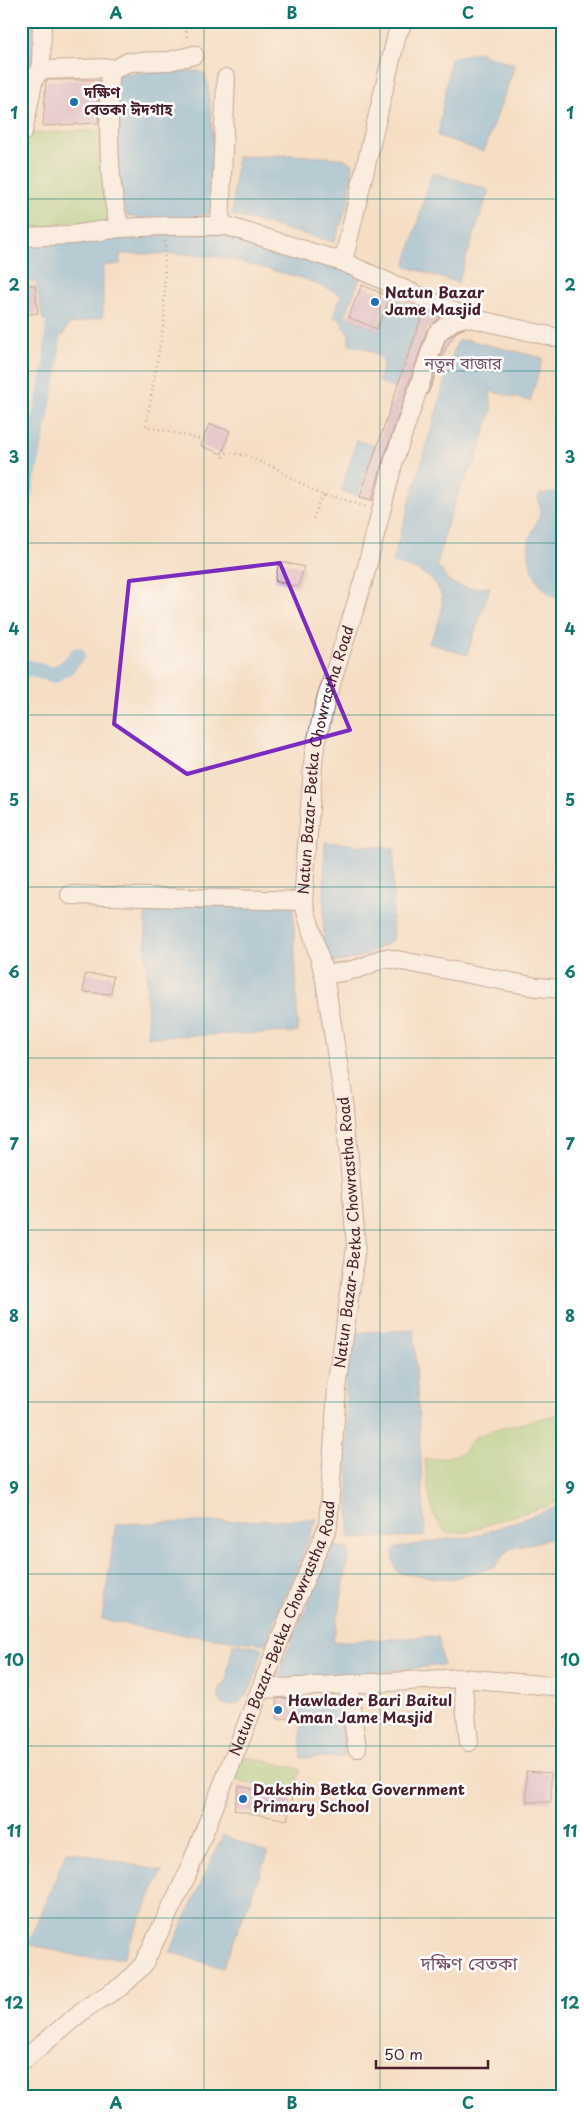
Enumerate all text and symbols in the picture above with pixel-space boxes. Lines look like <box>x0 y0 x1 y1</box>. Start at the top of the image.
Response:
text: A <box>110 0 123 24</box>
text: B <box>287 0 298 24</box>
text: C <box>462 0 474 24</box>
place label: দক্ষিণ বেতকা ঈদগাহ <box>83 80 173 120</box>
marker: দক্ষিণ বেতকা ঈদগাহ <box>68 96 80 108</box>
text: 1 <box>10 100 18 124</box>
text: 1 <box>566 100 574 124</box>
text: 2 <box>8 272 20 296</box>
text: 2 <box>564 272 576 296</box>
place label: Natun Bazar Jame Masjid <box>385 280 485 320</box>
marker: Natun Bazar Jame Masjid <box>369 296 381 308</box>
district label: নতুন বাজার <box>423 350 502 374</box>
text: 3 <box>9 444 19 468</box>
text: 3 <box>565 444 575 468</box>
text: 4 <box>9 616 20 640</box>
text: 4 <box>565 616 576 640</box>
street label: Natun Bazar-Betka Chowrastha Road <box>291 622 359 895</box>
text: 5 <box>9 787 19 811</box>
text: 5 <box>565 787 575 811</box>
text: 6 <box>8 959 20 983</box>
text: 6 <box>564 959 576 983</box>
street label: Natun Bazar-Betka Chowrastha Road <box>327 1095 366 1369</box>
text: 7 <box>9 1131 19 1155</box>
text: 7 <box>565 1131 575 1155</box>
text: 8 <box>9 1303 19 1327</box>
text: 8 <box>565 1303 575 1327</box>
text: 9 <box>9 1475 19 1499</box>
text: 9 <box>565 1475 575 1499</box>
street label: Natun Bazar-Betka Chowrastha Road <box>222 1500 340 1759</box>
text: 10 <box>4 1647 24 1671</box>
text: 10 <box>560 1647 580 1671</box>
place label: Hawlader Bari Baitul Aman Jame Masjid <box>288 1688 452 1728</box>
marker: Hawlader Bari Baitul Aman Jame Masjid <box>272 1704 284 1716</box>
place label: Dakshin Betka Government Primary School <box>253 1777 465 1817</box>
marker: Dakshin Betka Government Primary School <box>237 1793 249 1805</box>
text: 11 <box>7 1818 21 1842</box>
text: 11 <box>563 1818 577 1842</box>
district label: দক্ষিণ বেতকা <box>420 1949 517 1976</box>
text: 12 <box>5 1990 23 2014</box>
text: 12 <box>561 1990 579 2014</box>
scale bar <box>376 2037 489 2069</box>
text: 50 m <box>384 2042 423 2065</box>
text: A <box>110 2090 123 2114</box>
text: B <box>287 2090 298 2114</box>
text: C <box>462 2090 474 2114</box>

